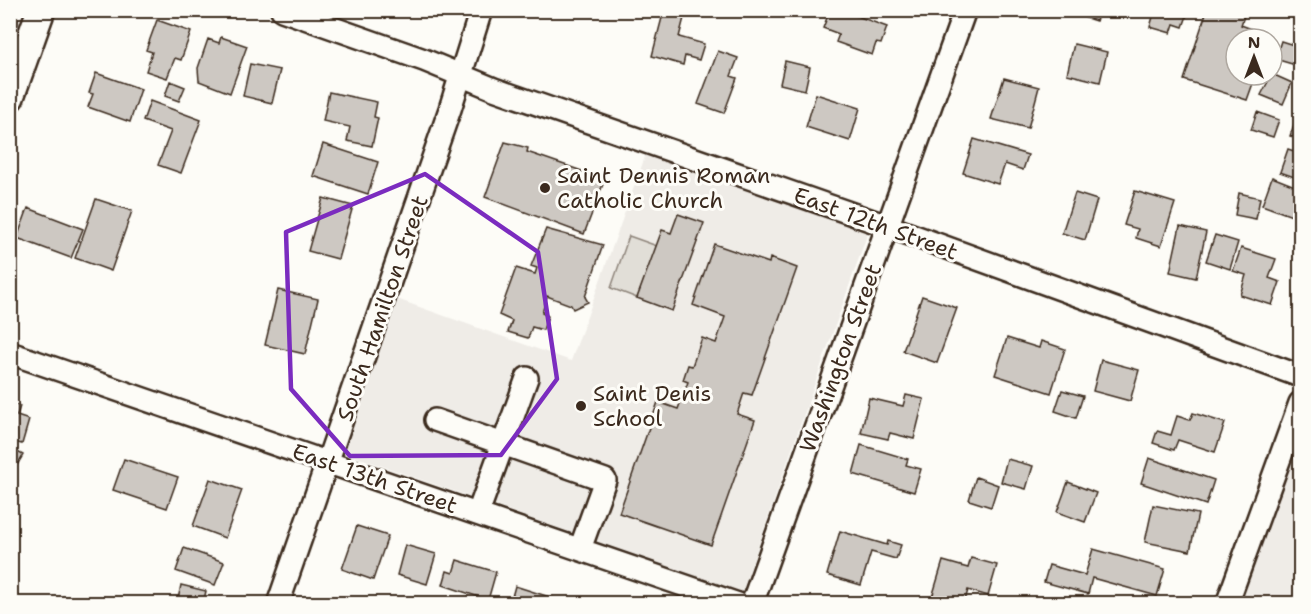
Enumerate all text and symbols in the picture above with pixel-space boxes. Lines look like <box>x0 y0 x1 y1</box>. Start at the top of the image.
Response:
north arrow <box>1224 27 1284 87</box>
text: N <box>1248 32 1260 53</box>
place label: Saint Dennis Roman Catholic Church <box>557 161 770 215</box>
street label: East 12th Street <box>790 180 962 267</box>
marker: Saint Dennis Roman Catholic Church <box>538 181 552 195</box>
street label: South Hamilton Street <box>330 191 435 425</box>
street label: Washington Street <box>793 260 888 456</box>
place label: Saint Denis School <box>593 379 711 433</box>
marker: Saint Denis School <box>574 399 588 413</box>
street label: East 13th Street <box>288 437 461 520</box>

